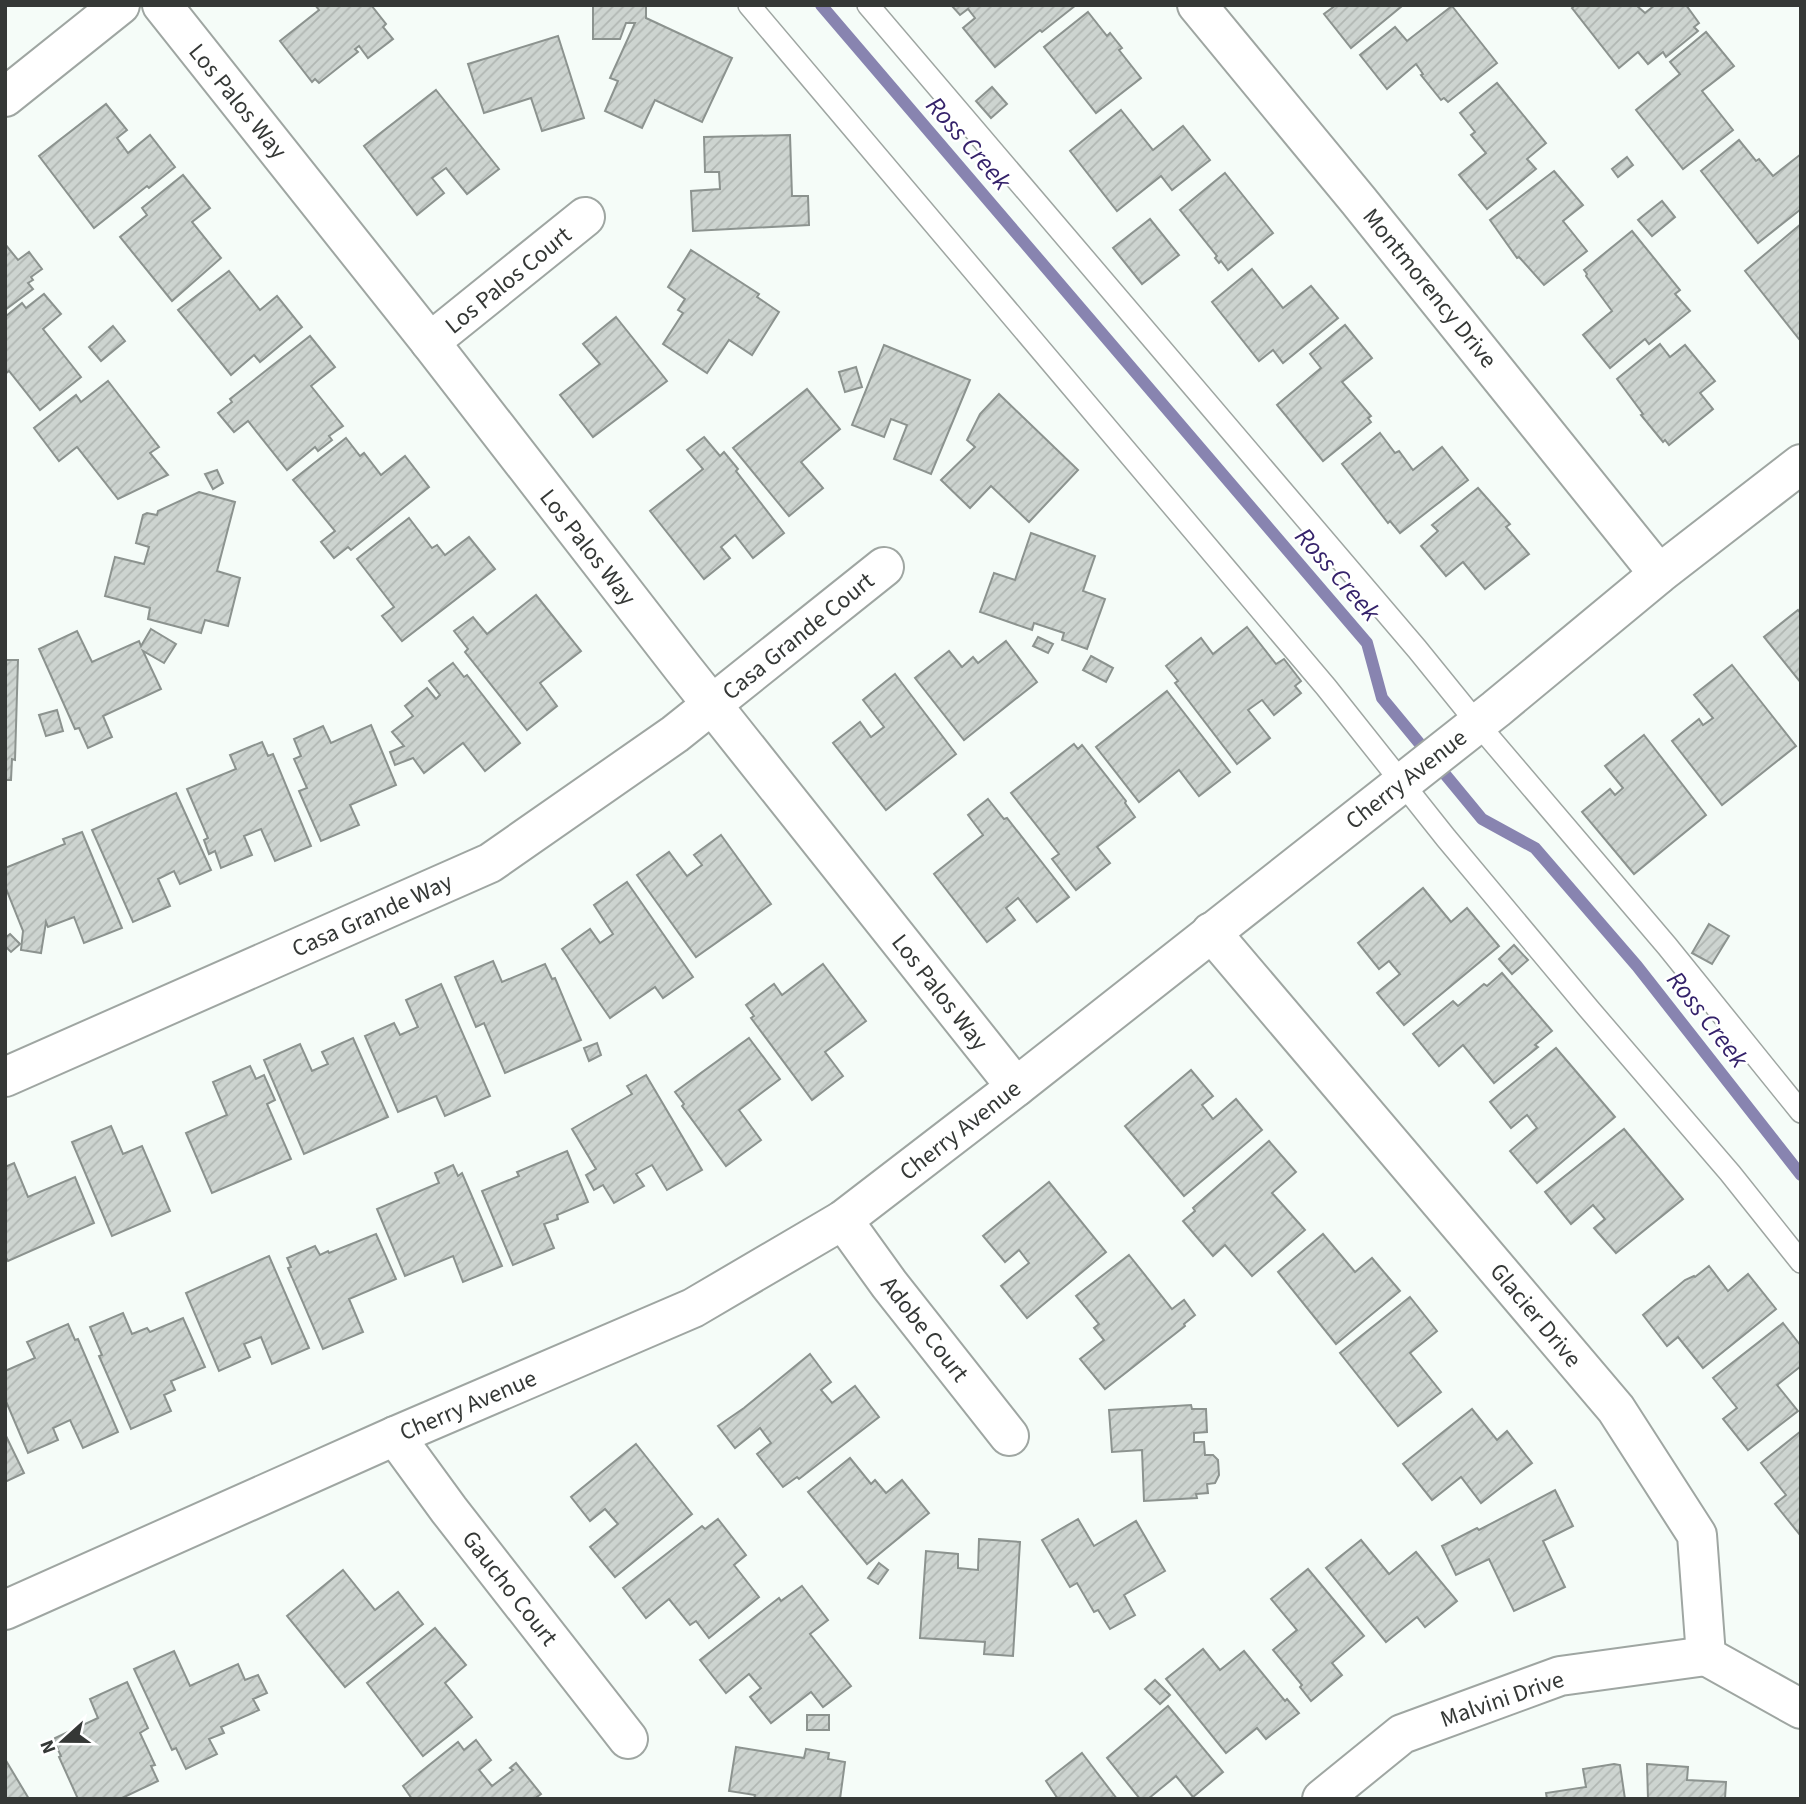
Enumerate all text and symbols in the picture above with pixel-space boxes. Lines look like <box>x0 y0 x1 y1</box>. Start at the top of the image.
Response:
street label: Los Palos Way <box>180 36 295 167</box>
water label: Ross Creek <box>917 88 1020 199</box>
street label: Montmorency Drive <box>1354 201 1505 376</box>
street label: Los Palos Court <box>437 218 579 342</box>
street label: Los Palos Way <box>531 482 644 613</box>
water label: Ross Creek <box>1286 519 1389 630</box>
street label: Casa Grande Court <box>715 564 882 709</box>
street label: Cherry Avenue <box>1338 721 1475 838</box>
street label: Casa Grande Way <box>286 864 458 966</box>
street label: Los Palos Way <box>883 927 996 1058</box>
water label: Ross Creek <box>1658 963 1758 1076</box>
street label: Cherry Avenue <box>892 1072 1029 1189</box>
street label: Glacier Drive <box>1481 1255 1590 1375</box>
street label: Adobe Court <box>872 1269 977 1390</box>
street label: Cherry Avenue <box>394 1361 542 1450</box>
street label: Gaucho Court <box>453 1523 566 1653</box>
street label: Malvini Drive <box>1436 1662 1569 1737</box>
north arrow <box>28 1706 98 1776</box>
text: N <box>34 1736 63 1757</box>

